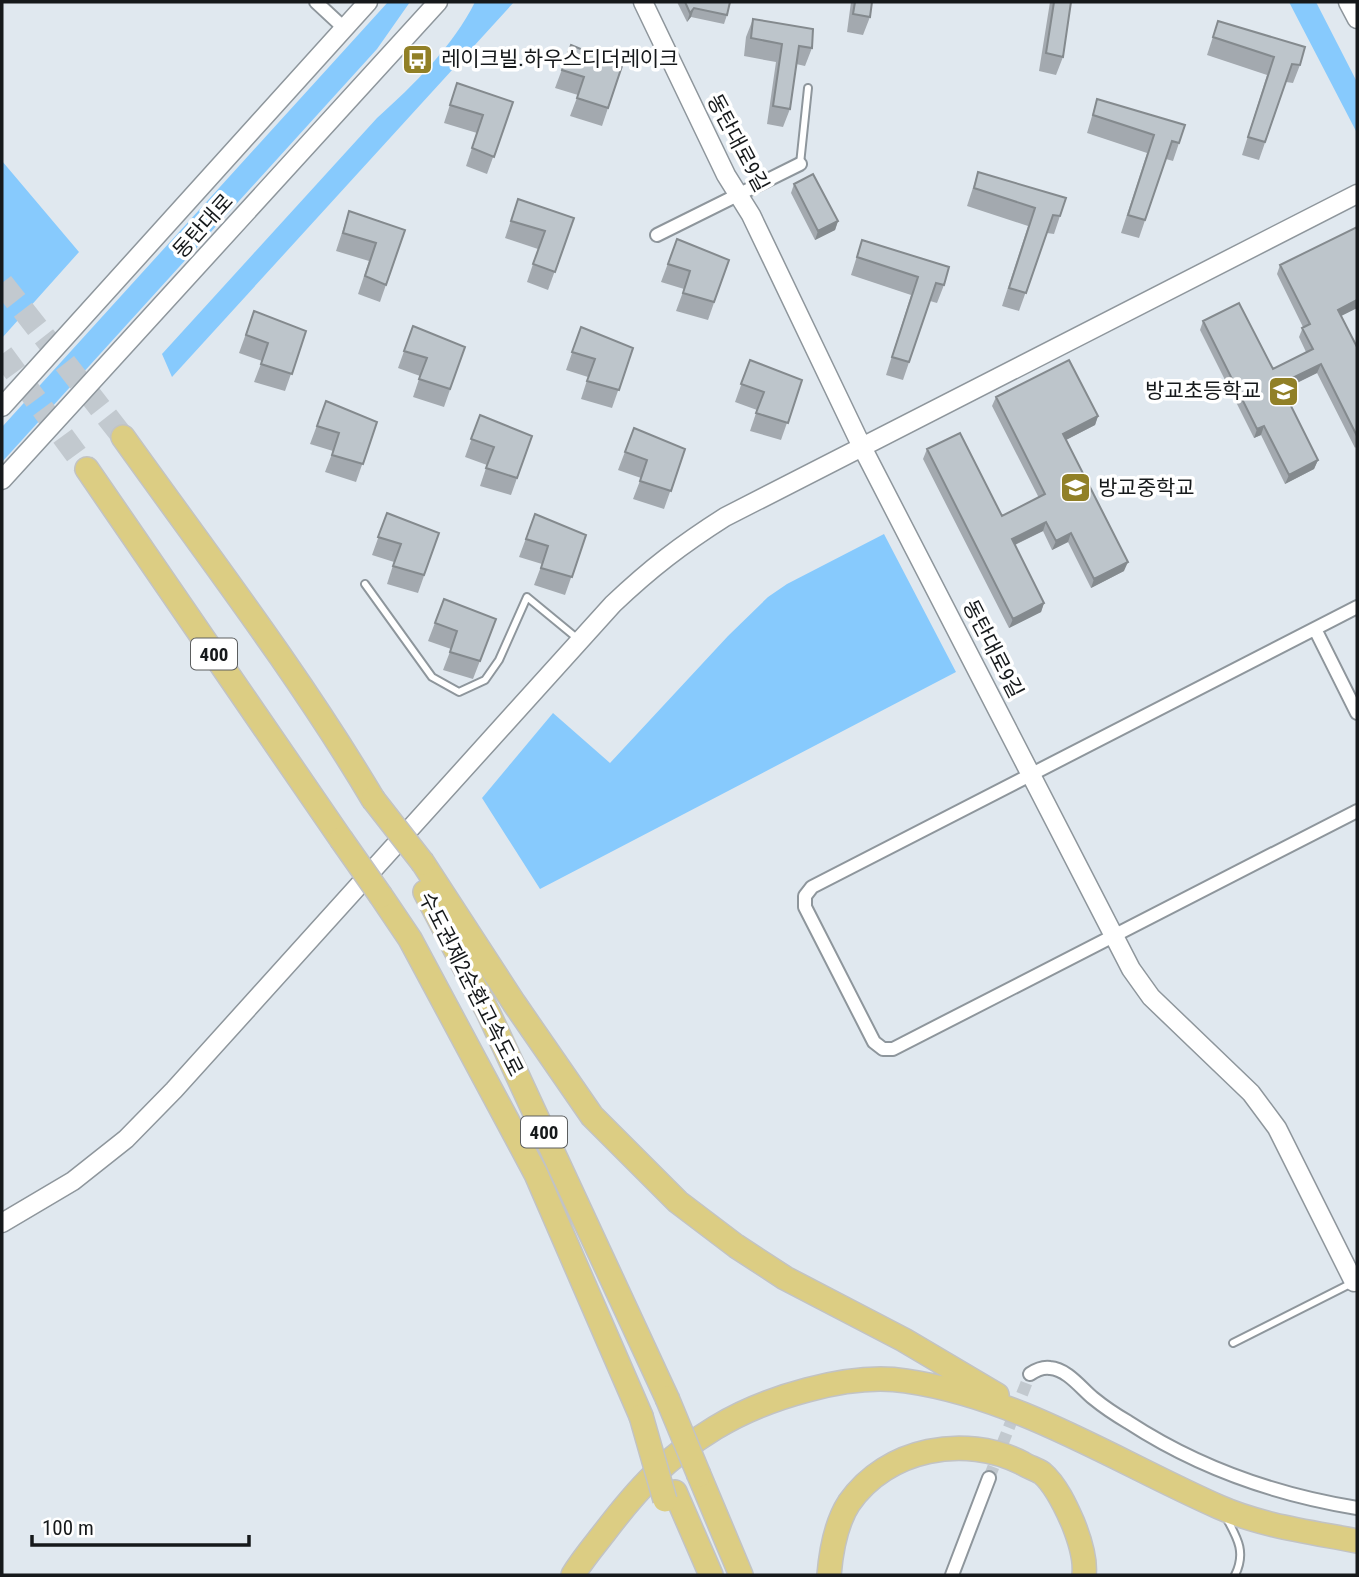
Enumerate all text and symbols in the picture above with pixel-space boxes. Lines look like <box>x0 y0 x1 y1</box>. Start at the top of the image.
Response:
bus stop icon: 레이크빌.하우스디더레이크 <box>401 42 435 76</box>
place label: 레이크빌.하우스디더레이크 <box>441 47 678 71</box>
street label: 동탄대로9길 <box>702 90 774 196</box>
street label: 동탄대로 <box>168 189 238 263</box>
school or university icon: 방교초등학교 <box>1267 374 1301 408</box>
place label: 방교초등학교 <box>1145 379 1261 403</box>
school or university icon: 방교중학교 <box>1058 471 1092 505</box>
place label: 방교중학교 <box>1098 476 1195 500</box>
street label: 동탄대로9길 <box>958 596 1028 702</box>
road number: 400 <box>191 638 237 670</box>
street label: 수도권제2순환고속도로 <box>414 888 528 1080</box>
road number: 400 <box>521 1116 567 1148</box>
scale bar <box>32 1504 248 1548</box>
text: 100 m <box>42 1516 94 1540</box>

